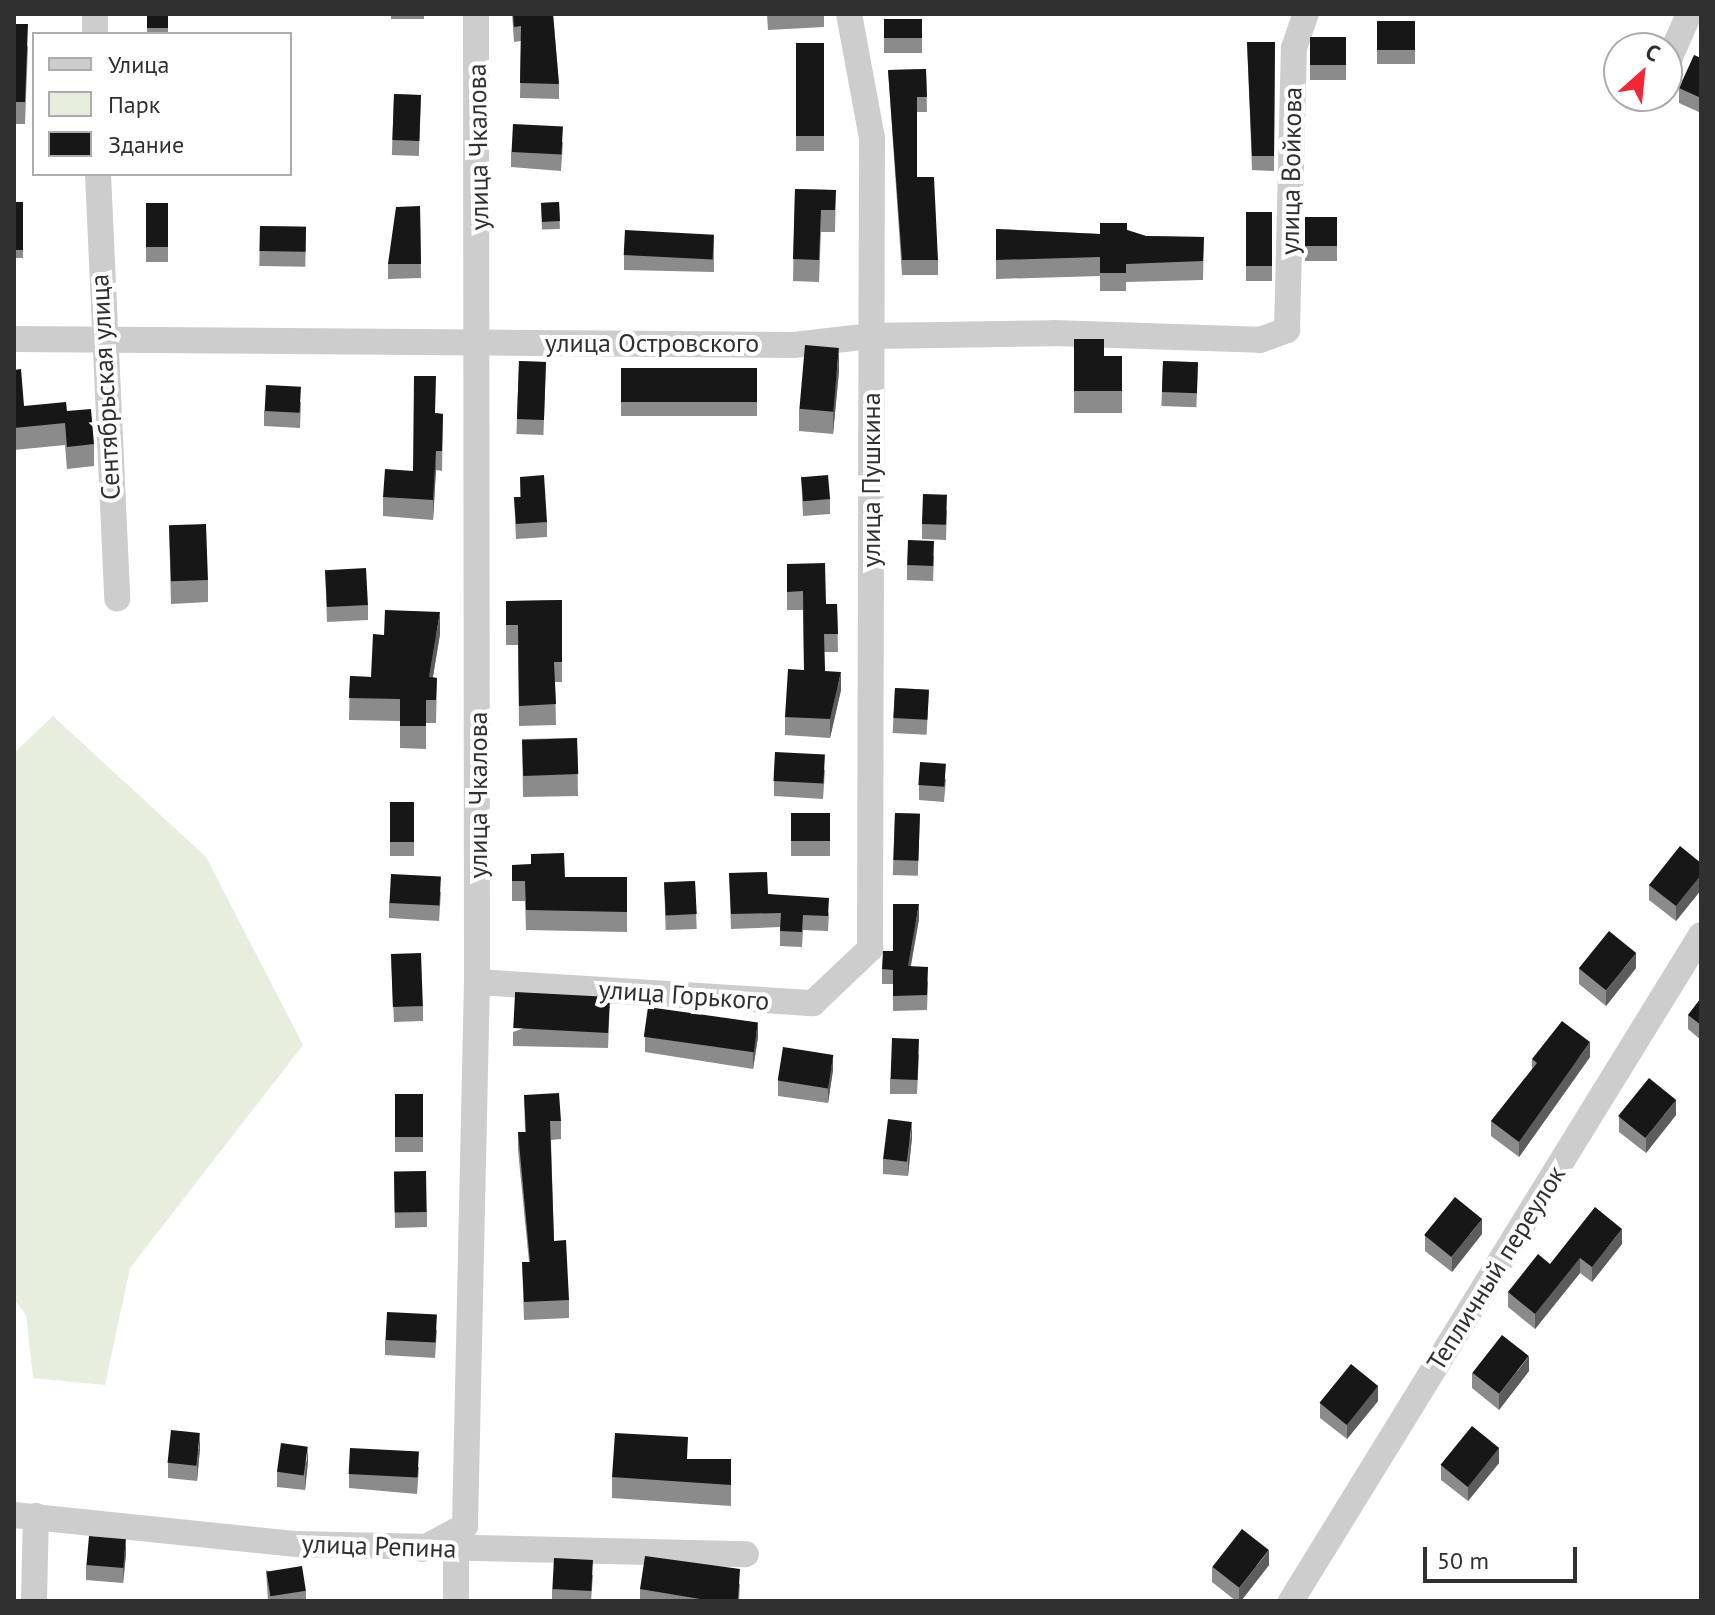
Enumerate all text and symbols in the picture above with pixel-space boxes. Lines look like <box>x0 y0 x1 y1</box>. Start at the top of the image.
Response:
legend <box>32 32 292 176</box>
north arrow <box>1603 32 1683 112</box>
text: С <box>1641 37 1665 68</box>
text: Улица <box>108 49 169 80</box>
street label: улица Чкалова <box>461 63 495 231</box>
street label: улица Войкова <box>1274 87 1308 255</box>
text: Парк <box>108 89 160 120</box>
text: Здание <box>108 129 184 160</box>
street label: Сентябрьская улица <box>84 273 126 501</box>
street label: улица Островского <box>545 327 759 359</box>
street label: улица Пушкина <box>855 392 887 568</box>
street label: улица Чкалова <box>462 711 494 879</box>
street label: улица Горького <box>598 973 770 1017</box>
street label: Тепличный переулок <box>1420 1160 1572 1376</box>
street label: улица Репина <box>301 1528 457 1564</box>
scale bar <box>1427 1531 1581 1581</box>
text: 50 m <box>1437 1545 1489 1576</box>

